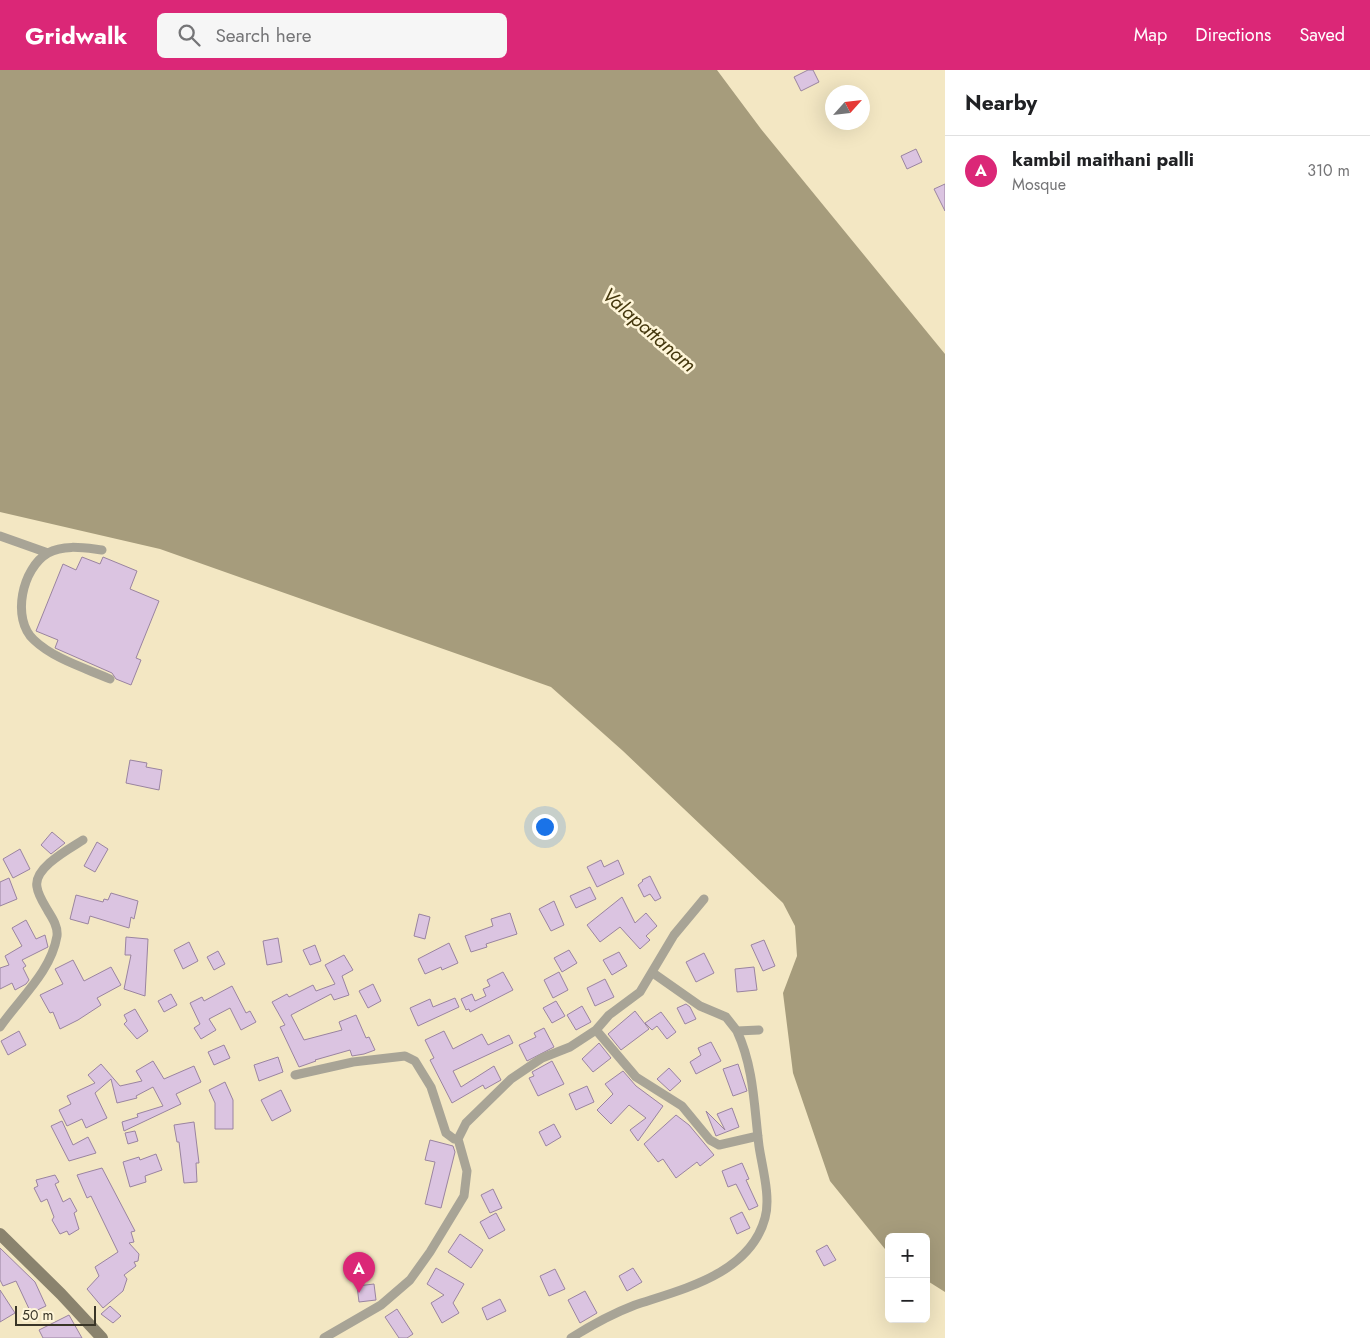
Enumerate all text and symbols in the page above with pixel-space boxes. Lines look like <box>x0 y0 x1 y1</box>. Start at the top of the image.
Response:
search box <box>157 13 507 58</box>
text: Gridwalk <box>25 18 127 53</box>
icon: search <box>175 21 203 49</box>
text: Search here <box>215 22 311 49</box>
text: Map <box>1134 22 1167 48</box>
text: Directions <box>1195 22 1271 48</box>
text: Saved <box>1299 22 1345 48</box>
north arrow <box>825 85 870 130</box>
text: Nearby <box>965 88 1037 118</box>
text: kambil maithani palli <box>1012 146 1194 173</box>
text: A <box>975 159 987 182</box>
text: 310 m <box>1307 159 1350 182</box>
text: Mosque <box>1012 173 1066 196</box>
water label: Valapattanam <box>596 281 702 379</box>
your location <box>532 814 558 840</box>
map controls <box>885 1233 930 1323</box>
button: + <box>885 1233 930 1278</box>
pin: A <box>343 1252 375 1293</box>
button: − <box>885 1278 930 1323</box>
scale bar <box>15 1303 96 1326</box>
text: 50 m <box>22 1305 53 1325</box>

